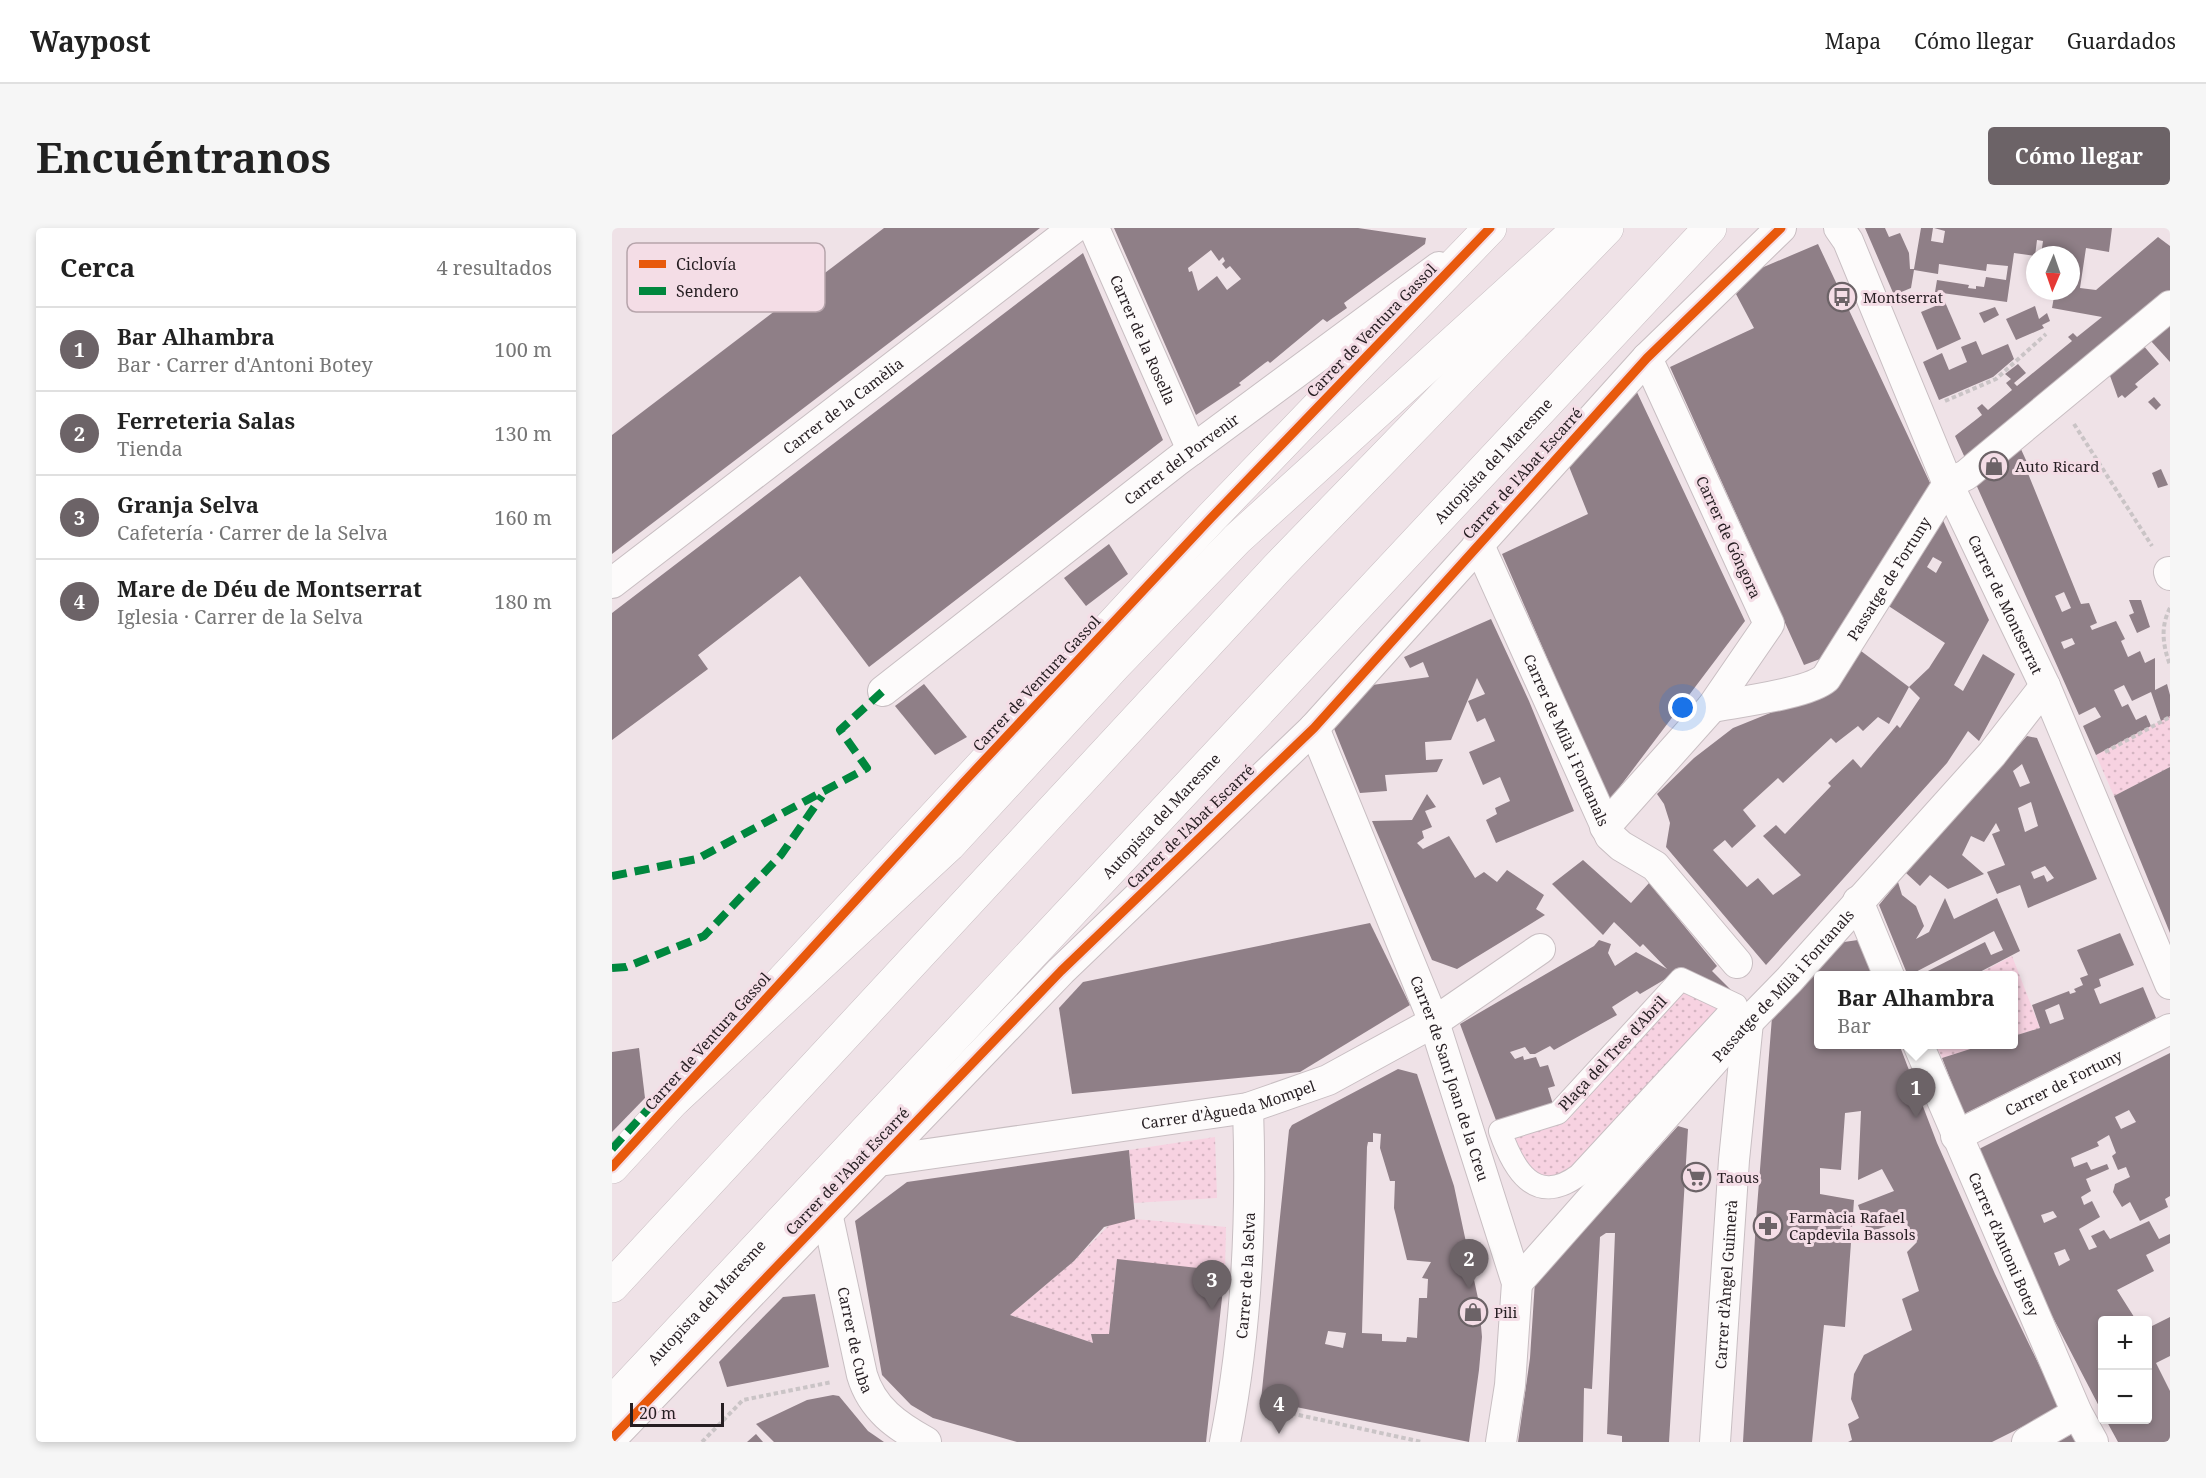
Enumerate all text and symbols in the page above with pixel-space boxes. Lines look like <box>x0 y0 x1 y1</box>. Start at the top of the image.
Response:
text: Waypost <box>30 22 151 60</box>
text: Mapa <box>1825 27 1881 55</box>
text: Cómo llegar <box>1914 27 2034 55</box>
text: Guardados <box>2067 27 2176 55</box>
button: Cómo llegar <box>1988 127 2170 185</box>
text: Encuéntranos <box>36 128 331 185</box>
legend <box>627 243 825 312</box>
north arrow <box>2026 246 2080 300</box>
text: Cerca <box>60 249 135 285</box>
text: Ciclovía <box>676 253 736 275</box>
text: 4 resultados <box>436 254 552 281</box>
street label: Carrer de Ventura Gassol <box>1302 259 1441 401</box>
street label: Carrer de la Rosella <box>1106 271 1181 408</box>
text: Sendero <box>676 280 739 302</box>
bus stop icon: Montserrat <box>1826 281 1858 313</box>
place label: Montserrat <box>1863 287 1943 307</box>
text: Bar Alhambra <box>117 321 275 351</box>
text: 1 <box>74 336 85 363</box>
text: 100 m <box>494 336 552 363</box>
text: Bar · Carrer d'Antoni Botey <box>117 351 373 378</box>
street label: Carrer de la Camèlia <box>778 353 907 458</box>
street label: Autopista del Maresme <box>1429 394 1556 527</box>
street label: Carrer de l'Abat Escarré <box>1458 403 1586 543</box>
text: Ferreteria Salas <box>117 405 295 435</box>
street label: Carrer del Porvenir <box>1120 409 1243 509</box>
text: 2 <box>74 420 85 447</box>
text: 130 m <box>494 420 552 447</box>
text: Tienda <box>117 435 183 462</box>
shop icon: Auto Ricard <box>1978 450 2010 482</box>
place label: Auto Ricard <box>2015 456 2099 476</box>
street label: Carrer de Góngora <box>1692 473 1766 601</box>
text: Granja Selva <box>117 489 259 519</box>
text: 3 <box>74 504 85 531</box>
text: 160 m <box>494 504 552 531</box>
street label: Passatge de Fortuny <box>1842 512 1935 644</box>
text: Cafetería · Carrer de la Selva <box>117 519 388 546</box>
street label: Carrer de Montserrat <box>1964 531 2048 677</box>
text: Mare de Déu de Montserrat <box>117 573 422 603</box>
text: 4 <box>74 588 85 615</box>
text: 180 m <box>494 588 552 615</box>
text: Iglesia · Carrer de la Selva <box>117 603 363 630</box>
street label: Carrer de Ventura Gassol <box>968 611 1104 755</box>
street label: Carrer de Milà i Fontanals <box>1519 651 1614 829</box>
your location <box>1668 693 1697 722</box>
street label: Autopista del Maresme <box>1097 749 1224 883</box>
street label: Carrer de l'Abat Escarré <box>1122 760 1258 892</box>
street label: Passatge de Milà i Fontanals <box>1708 905 1858 1066</box>
street label: Carrer de Ventura Gassol <box>640 968 774 1114</box>
popup <box>1814 971 2018 1049</box>
street label: Carrer de Sant Joan de la Creu <box>1406 973 1494 1184</box>
text: Bar Alhambra <box>1837 982 1995 1012</box>
street label: Plaça del Tres d'Abril <box>1553 991 1671 1115</box>
text: Bar <box>1837 1012 1871 1039</box>
street label: Carrer de Fortuny <box>2001 1044 2126 1120</box>
pin: 1 <box>1896 1068 1936 1118</box>
street label: Carrer d'Àgueda Mompel <box>1140 1075 1318 1133</box>
street label: Carrer de l'Abat Escarré <box>781 1103 913 1239</box>
supermarket icon: Taous <box>1680 1161 1712 1193</box>
place label: Taous <box>1717 1167 1759 1187</box>
street label: Carrer d'Antoni Botey <box>1964 1169 2044 1320</box>
street label: Carrer d'Àngel Guimerà <box>1710 1199 1741 1370</box>
place label: Farmàcia Rafael Capdevila Bassols <box>1789 1207 1916 1244</box>
pharmacy icon: Farmàcia Rafael Capdevila Bassols <box>1752 1210 1784 1242</box>
street label: Carrer de la Selva <box>1231 1212 1259 1340</box>
street label: Autopista del Maresme <box>643 1235 770 1369</box>
pin: 2 <box>1450 1240 1488 1289</box>
pin: 3 <box>1192 1260 1232 1310</box>
street label: Carrer de Cuba <box>833 1285 878 1396</box>
shop icon: Pili <box>1457 1296 1489 1328</box>
place label: Pili <box>1494 1302 1518 1322</box>
map controls <box>2098 1316 2152 1424</box>
button: + <box>2098 1316 2152 1370</box>
button: − <box>2098 1370 2152 1424</box>
pin: 4 <box>1260 1384 1298 1434</box>
scale bar <box>630 1400 724 1428</box>
text: 20 m <box>639 1402 676 1424</box>

